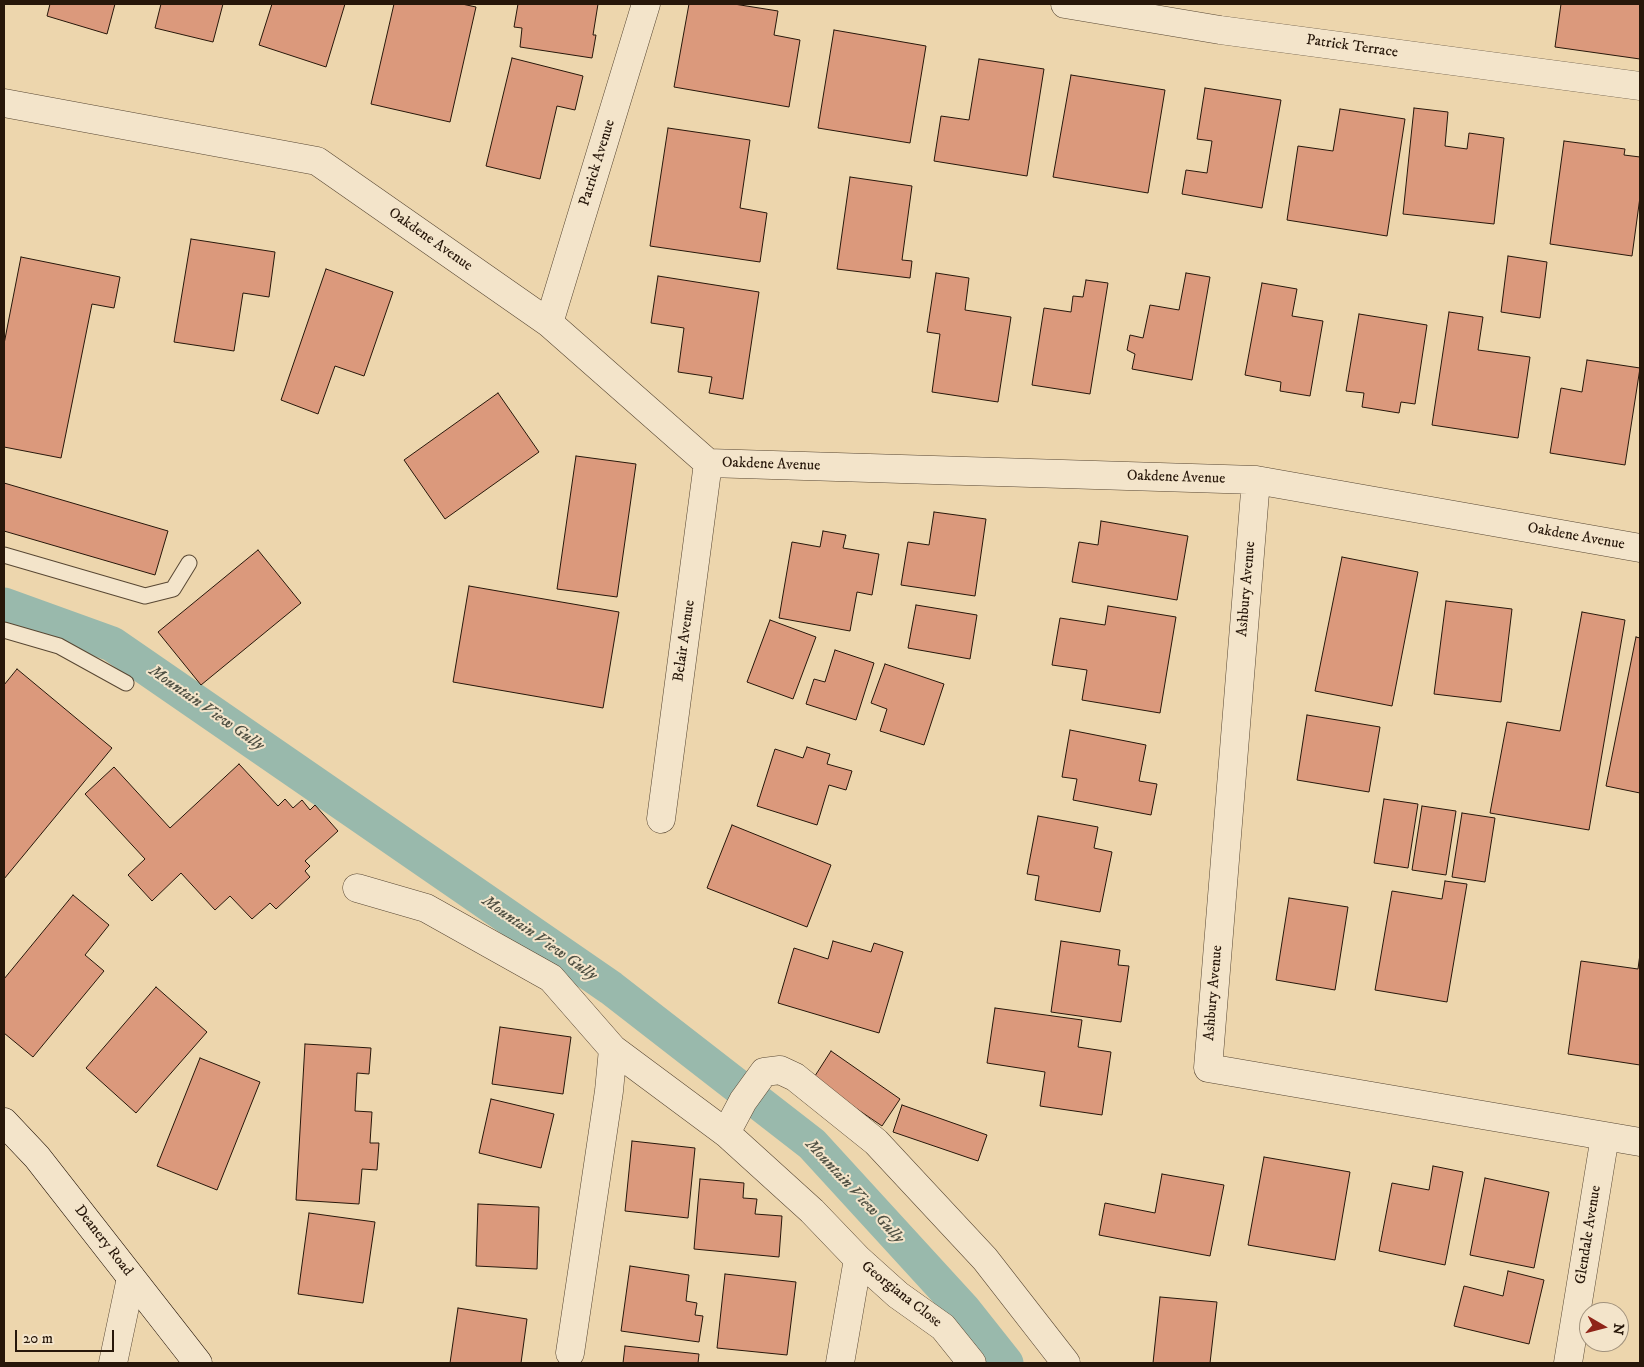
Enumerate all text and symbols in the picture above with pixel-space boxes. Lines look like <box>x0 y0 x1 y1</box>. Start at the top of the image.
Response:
street label: Patrick Terrace <box>1305 32 1399 62</box>
street label: Patrick Avenue <box>576 117 620 209</box>
street label: Oakdene Avenue <box>385 204 475 276</box>
street label: Oakdene Avenue <box>721 454 821 476</box>
street label: Oakdene Avenue <box>1126 467 1226 489</box>
street label: Oakdene Avenue <box>1526 520 1626 554</box>
street label: Ashbury Avenue <box>1234 540 1260 638</box>
street label: Belair Avenue <box>670 599 700 683</box>
water label: Mountain View Gully <box>145 662 267 756</box>
water label: Mountain View Gully <box>478 892 600 986</box>
street label: Ashbury Avenue <box>1201 944 1227 1042</box>
water label: Mountain View Gully <box>801 1136 907 1248</box>
street label: Glendale Avenue <box>1572 1184 1606 1286</box>
street label: Deanery Road <box>70 1202 136 1280</box>
street label: Georgiana Close <box>857 1258 945 1332</box>
north arrow <box>1579 1302 1629 1352</box>
scale bar <box>18 1320 116 1352</box>
text: N <box>1608 1322 1628 1336</box>
text: 20 m <box>23 1329 53 1348</box>

